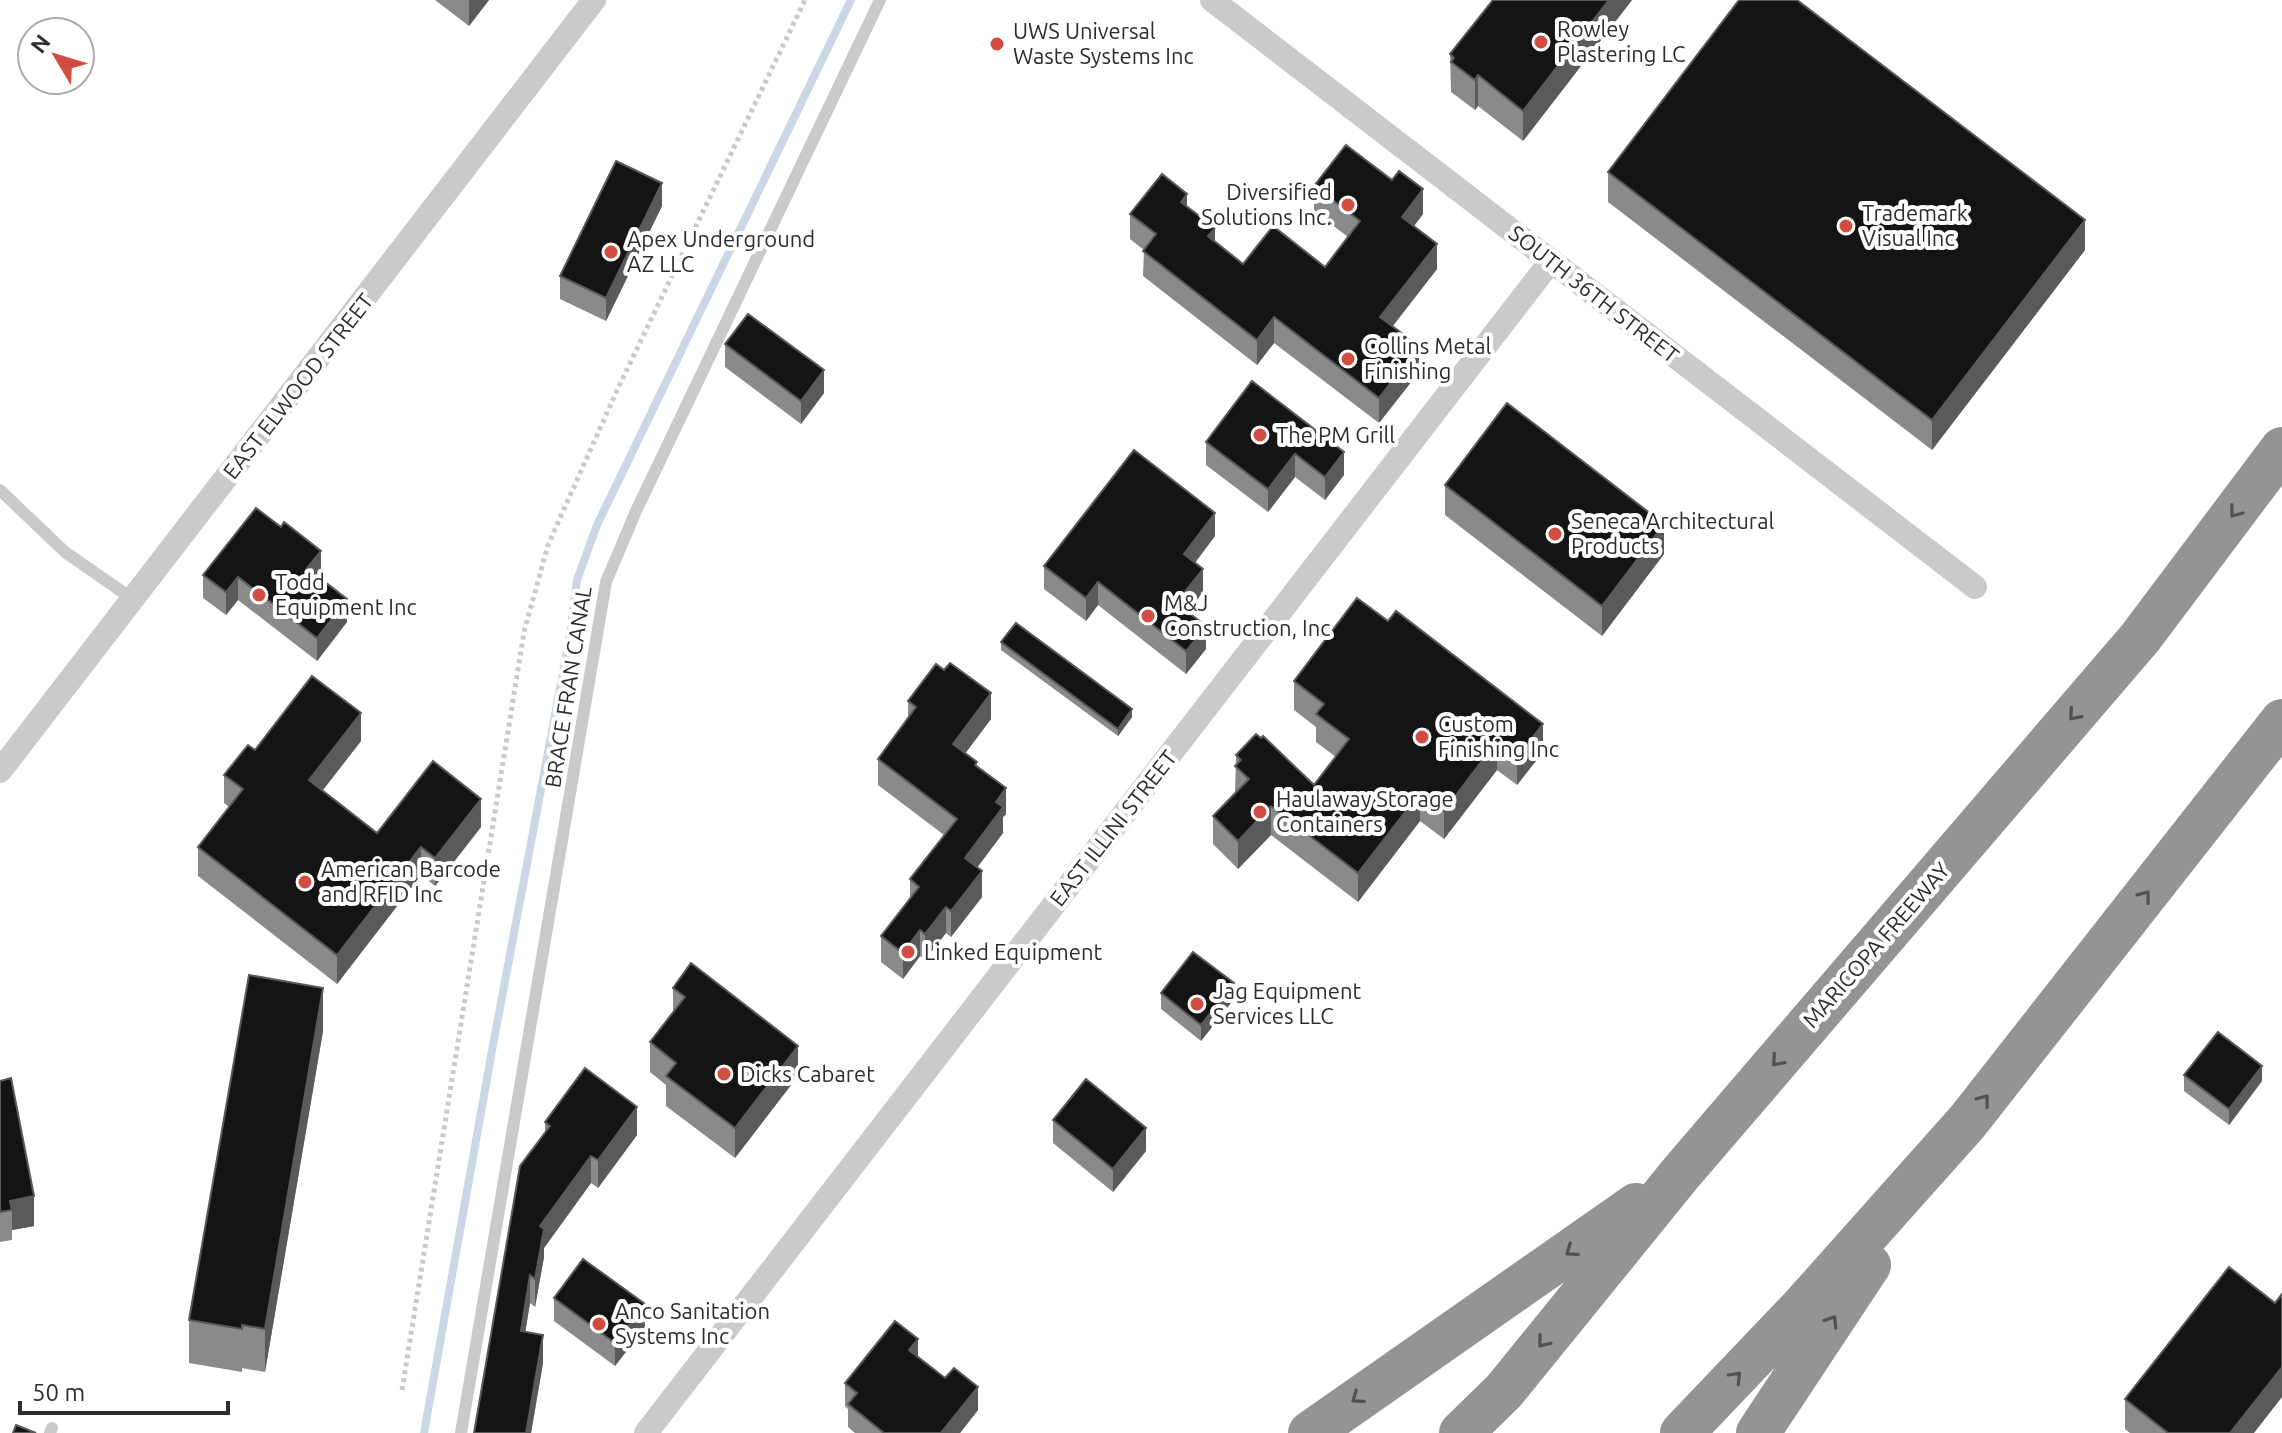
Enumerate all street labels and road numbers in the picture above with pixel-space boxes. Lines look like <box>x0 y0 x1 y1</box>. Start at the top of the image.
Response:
street label: SOUTH 36TH STREET <box>1505 220 1684 367</box>
street label: EAST ELWOOD STREET <box>218 288 378 483</box>
street label: BRACE FRAN CANAL <box>539 584 596 789</box>
street label: EAST ILLINI STREET <box>1044 745 1181 910</box>
street label: MARICOPA FREEWAY <box>1797 857 1954 1032</box>

